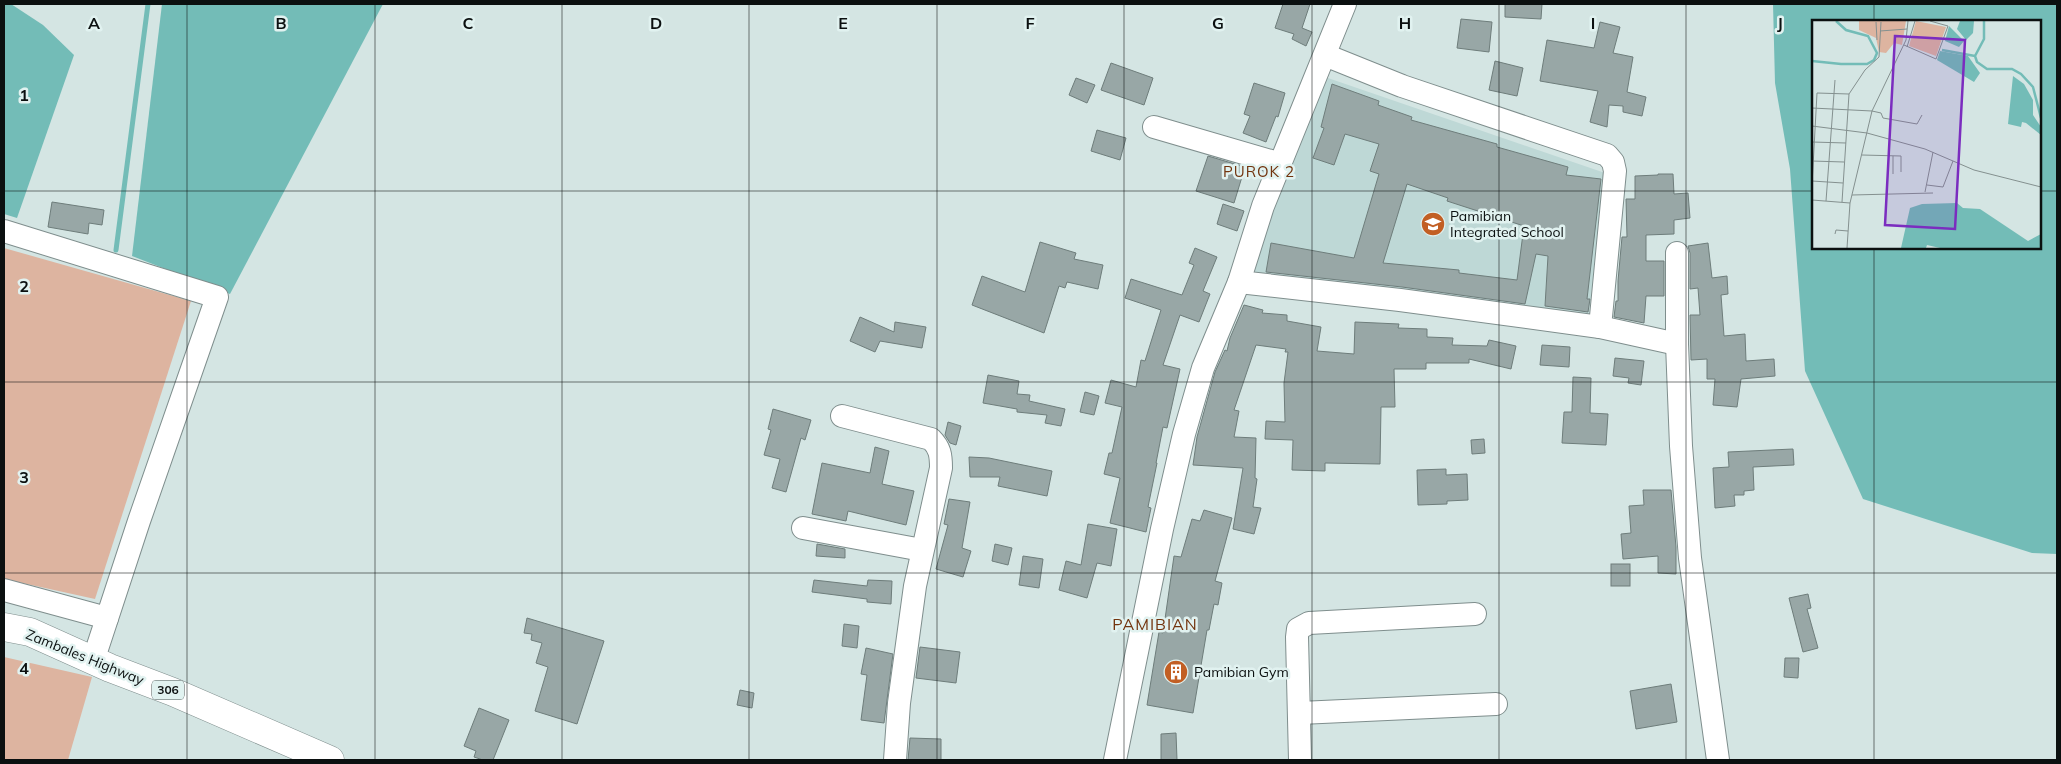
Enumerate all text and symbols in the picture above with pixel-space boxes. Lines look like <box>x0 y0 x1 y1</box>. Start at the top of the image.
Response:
text: A <box>88 13 100 33</box>
text: B <box>275 13 287 33</box>
text: C <box>463 13 474 33</box>
text: D <box>650 13 662 33</box>
text: E <box>838 13 848 33</box>
text: F <box>1025 13 1035 33</box>
text: G <box>1212 13 1224 33</box>
text: H <box>1399 13 1411 33</box>
text: I <box>1591 13 1595 33</box>
text: J <box>1777 13 1783 33</box>
inset map <box>1812 20 2041 249</box>
text: 1 <box>19 85 29 105</box>
district label: PUROK 2 <box>1223 162 1295 181</box>
place label: Pamibian Integrated School <box>1450 207 1564 241</box>
school or university icon: Pamibian Integrated School <box>1420 211 1446 237</box>
text: 2 <box>19 276 29 296</box>
text: 3 <box>19 467 29 487</box>
district label: PAMIBIAN <box>1112 614 1198 634</box>
street label: Zambales Highway <box>23 625 147 689</box>
text: 4 <box>19 658 29 678</box>
building icon: Pamibian Gym <box>1163 659 1189 685</box>
place label: Pamibian Gym <box>1194 663 1289 681</box>
road number: 306 <box>152 680 184 700</box>

